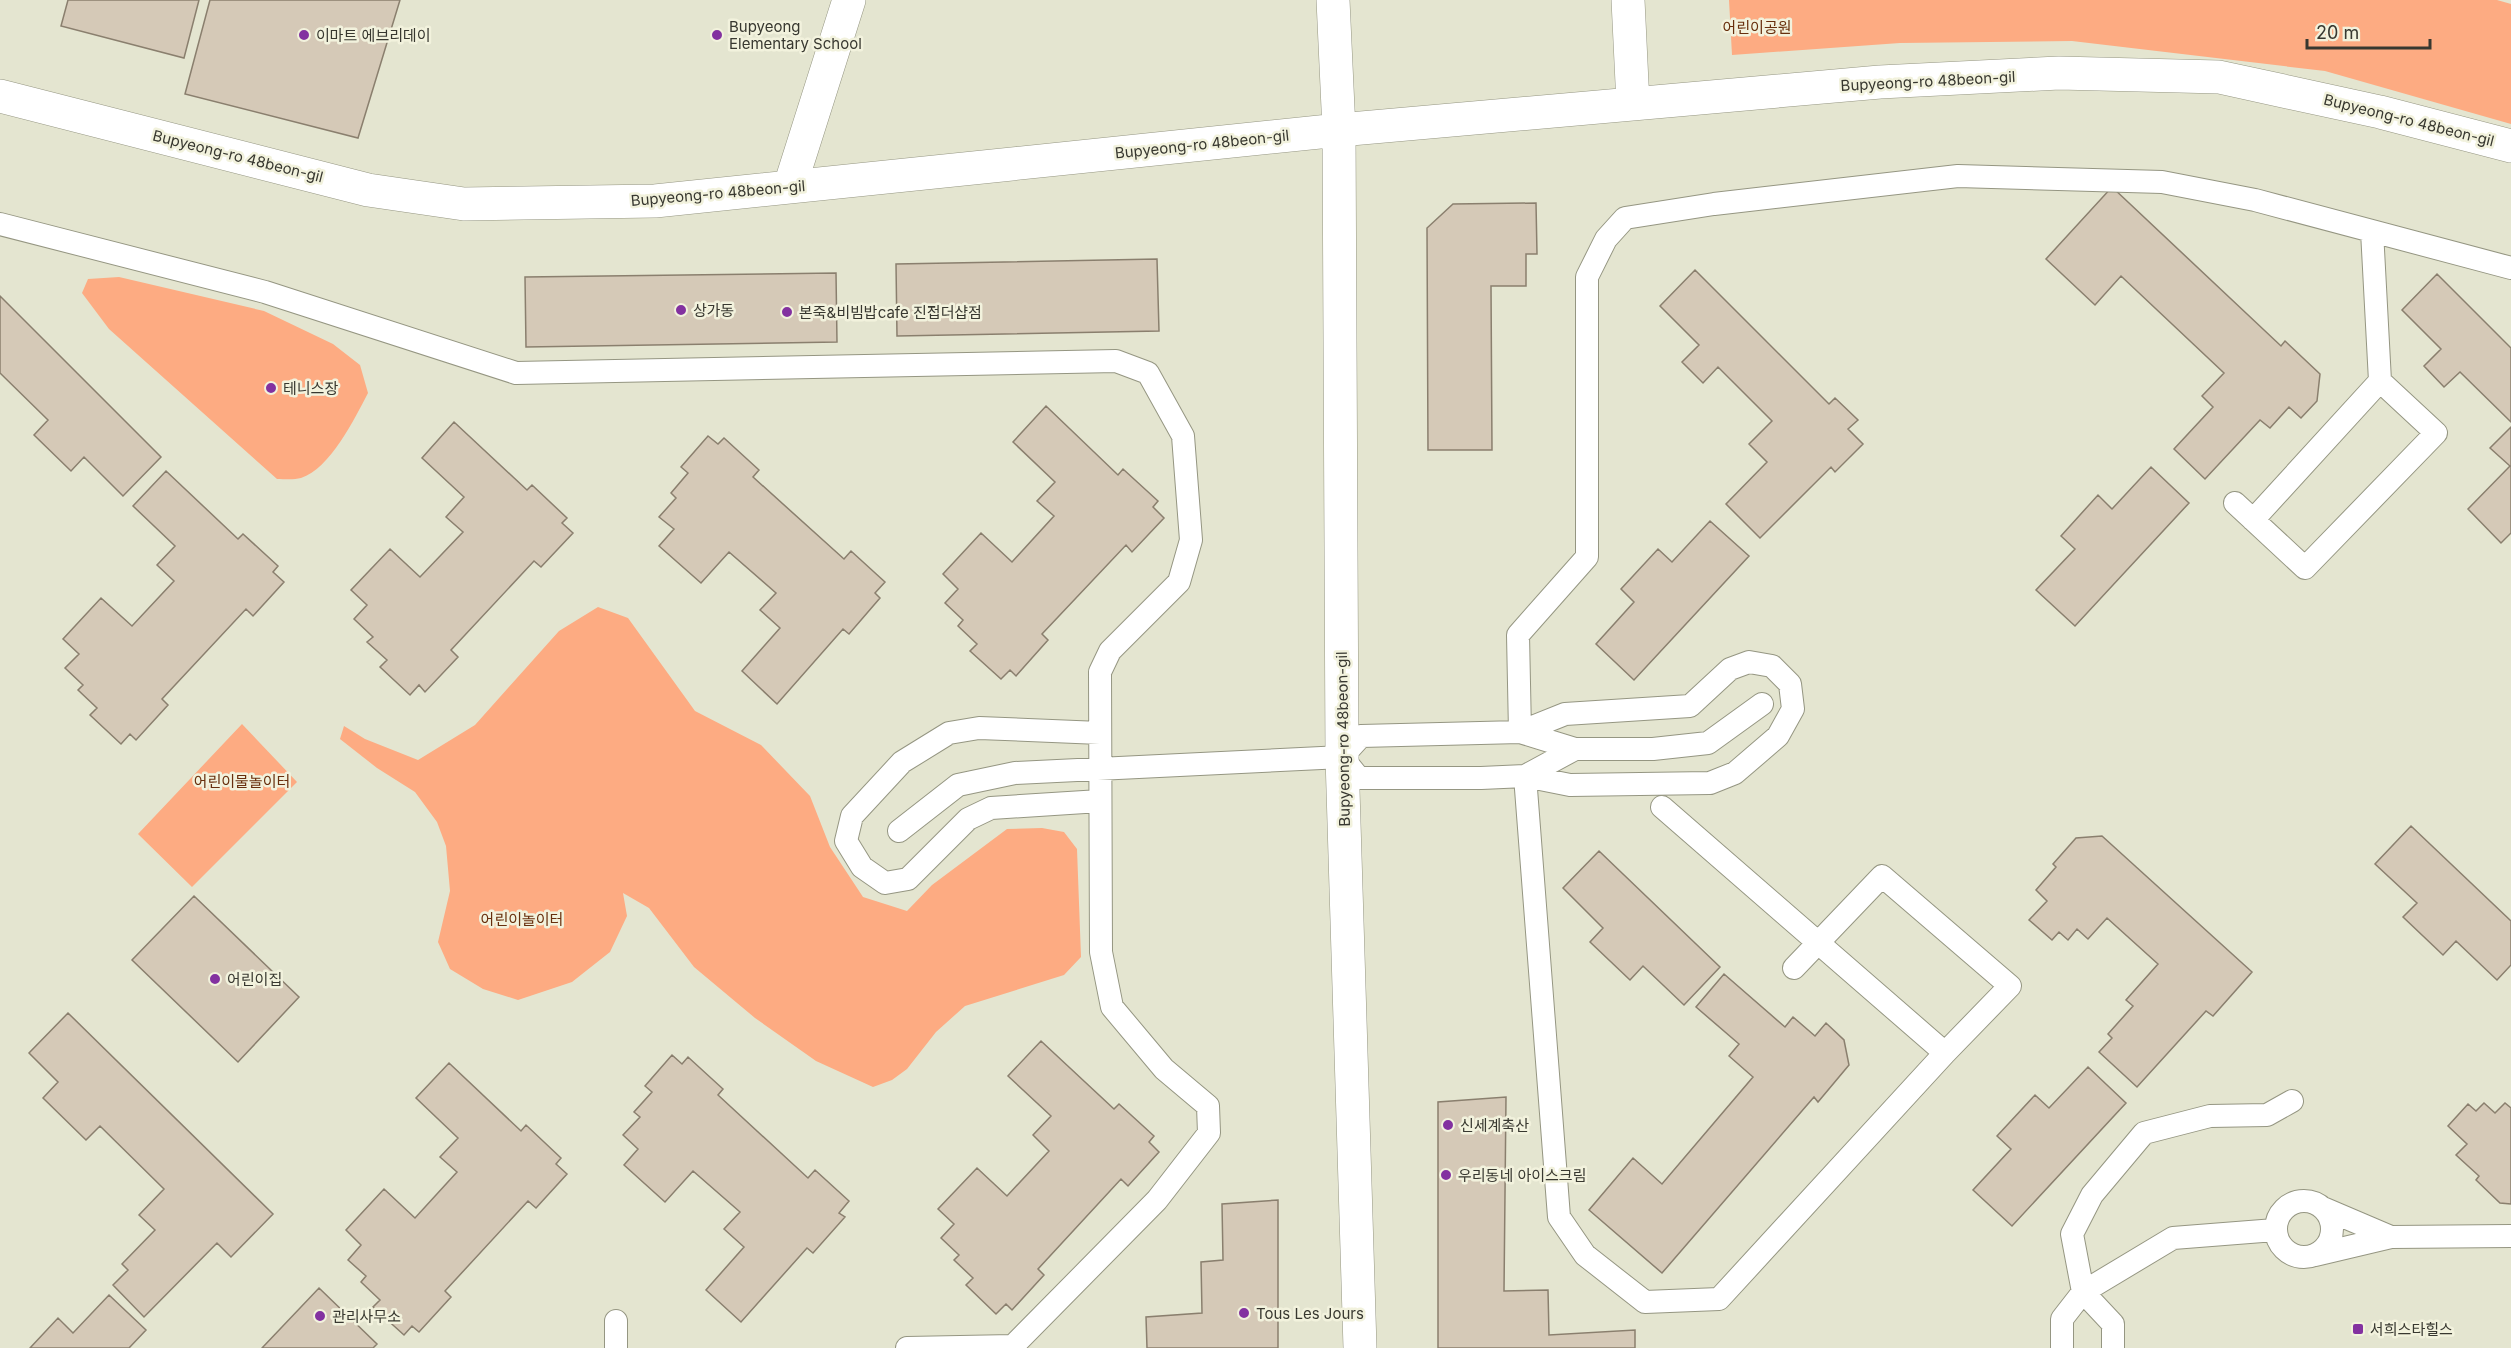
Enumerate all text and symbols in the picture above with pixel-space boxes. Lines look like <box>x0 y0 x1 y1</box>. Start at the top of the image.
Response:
scale bar <box>2307 12 2430 50</box>
place label: Bupyeong Elementary School <box>729 17 862 53</box>
park label: 어린이공원 <box>1722 18 1792 37</box>
text: 20 m <box>2316 22 2359 43</box>
place label: 이마트 에브리데이 <box>316 26 431 45</box>
marker: 이마트 에브리데이 <box>297 28 311 42</box>
marker: Bupyeong Elementary School <box>710 28 724 42</box>
street label: Bupyeong-ro 48beon-gil <box>1840 67 2016 95</box>
street label: Bupyeong-ro 48beon-gil <box>2322 90 2496 150</box>
street label: Bupyeong-ro 48beon-gil <box>1114 125 1290 163</box>
street label: Bupyeong-ro 48beon-gil <box>151 126 325 186</box>
street label: Bupyeong-ro 48beon-gil <box>630 176 806 210</box>
place label: 상가동 <box>693 301 734 320</box>
marker: 상가동 <box>674 303 688 317</box>
place label: 본죽&비빔밥cafe 진접더샵점 <box>799 303 982 322</box>
marker: 본죽&비빔밥cafe 진접더샵점 <box>780 305 794 319</box>
place label: 테니스장 <box>283 379 338 398</box>
marker: 테니스장 <box>264 381 278 395</box>
street label: Bupyeong-ro 48beon-gil <box>1332 651 1354 827</box>
park label: 어린이물놀이터 <box>194 772 290 791</box>
park label: 어린이놀이터 <box>481 910 563 929</box>
place label: 어린이집 <box>227 970 282 989</box>
marker: 어린이집 <box>208 972 222 986</box>
place label: 신세계축산 <box>1460 1116 1529 1135</box>
marker: 신세계축산 <box>1441 1118 1455 1132</box>
place label: 우리동네 아이스크림 <box>1458 1166 1586 1185</box>
marker: 우리동네 아이스크림 <box>1439 1168 1453 1182</box>
place label: Tous Les Jours <box>1256 1304 1364 1323</box>
marker: Tous Les Jours <box>1237 1306 1251 1320</box>
place label: 관리사무소 <box>332 1307 401 1326</box>
marker: 관리사무소 <box>313 1309 327 1323</box>
place label: 서희스타힐스 <box>2370 1320 2453 1339</box>
marker: 서희스타힐스 <box>2351 1322 2365 1336</box>

